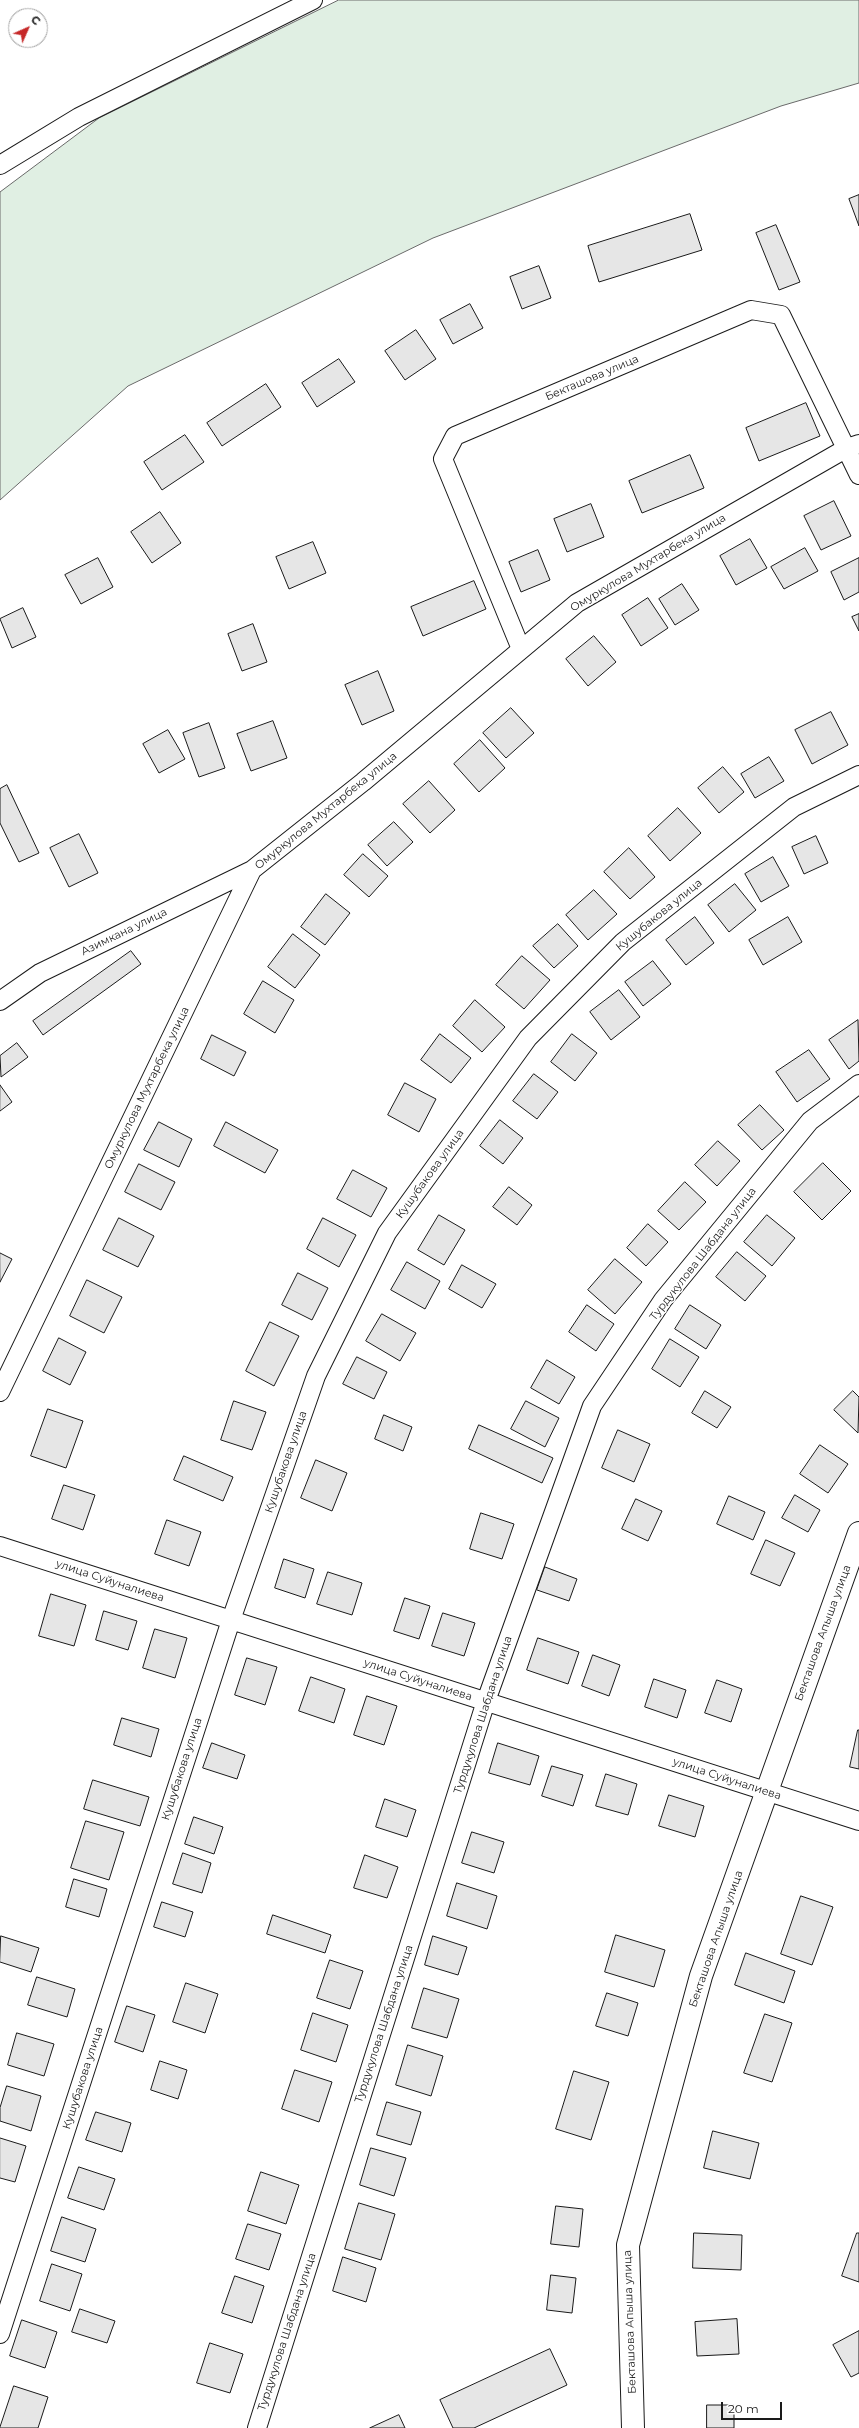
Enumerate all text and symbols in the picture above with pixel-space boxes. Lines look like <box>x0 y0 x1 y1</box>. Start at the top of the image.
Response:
north arrow <box>8 8 48 48</box>
text: С <box>28 12 44 28</box>
street label: Бекташова улица <box>543 352 641 404</box>
street label: Омуркулова Мухтарбека улица <box>568 511 728 615</box>
street label: Омуркулова Мухтарбека улица <box>252 750 400 872</box>
street label: Кушубакова улица <box>613 876 705 954</box>
street label: Азимкана улица <box>79 905 169 959</box>
street label: Омуркулова Мухтарбека улица <box>102 1005 192 1171</box>
street label: Кушубакова улица <box>393 1127 467 1221</box>
street label: Турдукулова Шабдана улица <box>647 1185 759 1323</box>
street label: Кушубакова улица <box>262 1409 310 1515</box>
street label: улица Суйуналиева <box>54 1557 166 1605</box>
street label: Бекташова Апыша улица <box>792 1563 854 1703</box>
street label: Турдукулова Шабдана улица <box>451 1634 515 1796</box>
street label: улица Суйуналиева <box>362 1656 474 1704</box>
street label: Кушубакова улица <box>159 1716 205 1822</box>
street label: улица Суйуналиева <box>671 1755 783 1803</box>
street label: Бекташова Апыша улица <box>686 1869 746 2009</box>
street label: Турдукулова Шабдана улица <box>352 1943 416 2105</box>
street label: Кушубакова улица <box>60 2025 106 2131</box>
street label: Бекташова Апыша улица <box>621 2250 639 2394</box>
street label: Турдукулова Шабдана улица <box>255 2251 319 2413</box>
scale bar <box>723 2394 784 2420</box>
text: 20 m <box>728 2401 759 2416</box>

